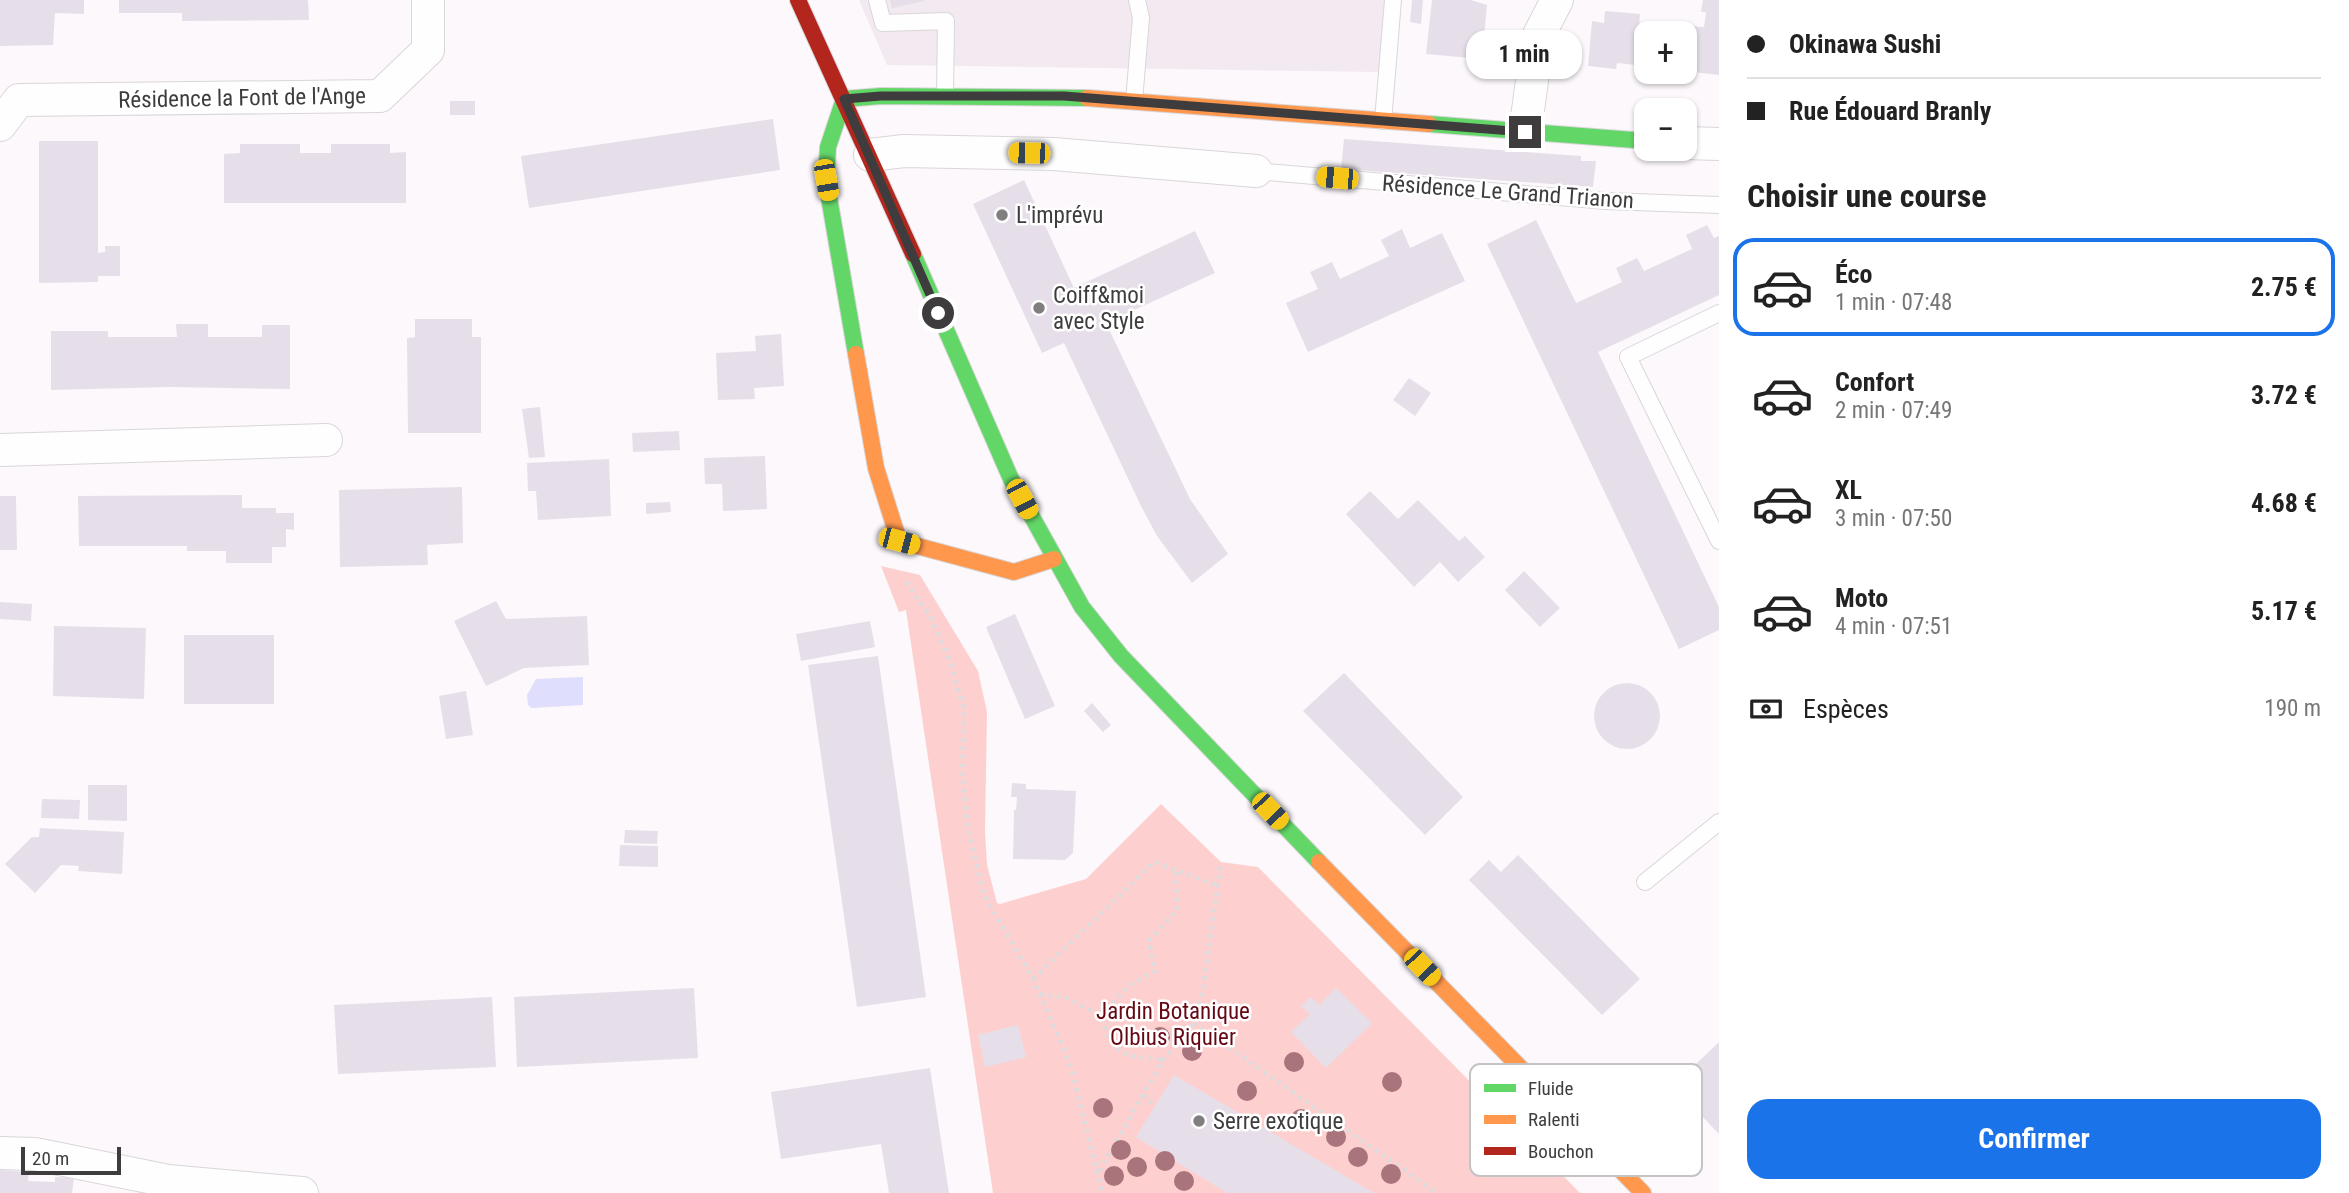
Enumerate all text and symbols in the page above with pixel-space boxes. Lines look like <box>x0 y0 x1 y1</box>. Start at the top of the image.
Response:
map controls <box>1634 21 1697 161</box>
button: + <box>1634 21 1697 84</box>
text: Okinawa Sushi <box>1789 29 1941 59</box>
callout: 1 min <box>1467 31 1583 80</box>
text: 1 min <box>1498 41 1550 68</box>
street label: Résidence la Font de l'Ange <box>118 82 366 114</box>
text: Rue Édouard Branly <box>1789 96 1991 126</box>
button: − <box>1634 98 1697 161</box>
route end <box>1509 116 1541 148</box>
car <box>1008 142 1051 164</box>
car <box>813 157 840 203</box>
car <box>1316 166 1359 190</box>
street label: Résidence Le Grand Trianon <box>1381 170 1635 214</box>
text: Choisir une course <box>1747 177 1987 215</box>
place label: L'imprévu <box>1016 202 1103 229</box>
marker: L'imprévu <box>994 207 1010 223</box>
icon: car <box>1751 256 1814 319</box>
text: Éco <box>1835 259 1872 289</box>
text: 2.75 € <box>2251 272 2317 302</box>
place label: Coiff&moi avec Style <box>1053 282 1145 335</box>
text: 1 min · 07:48 <box>1835 289 1952 316</box>
route start <box>922 297 954 329</box>
marker: Coiff&moi avec Style <box>1031 300 1047 316</box>
icon: car <box>1751 364 1814 427</box>
text: Confort <box>1835 367 1914 397</box>
text: 3.72 € <box>2251 380 2317 410</box>
text: 2 min · 07:49 <box>1835 397 1952 424</box>
icon: car <box>1751 472 1814 535</box>
text: XL <box>1835 475 1862 505</box>
car <box>1003 476 1042 522</box>
text: 4.68 € <box>2251 488 2317 518</box>
text: 3 min · 07:50 <box>1835 505 1952 532</box>
car <box>876 525 923 557</box>
icon: car <box>1751 580 1814 643</box>
text: Moto <box>1835 583 1888 613</box>
text: 5.17 € <box>2251 596 2317 626</box>
text: 4 min · 07:51 <box>1835 613 1952 640</box>
icon: cash <box>1747 690 1785 728</box>
text: Espèces <box>1803 694 1889 724</box>
text: 190 m <box>2264 695 2321 722</box>
car <box>1248 789 1293 833</box>
car <box>1400 945 1445 989</box>
park label: Jardin Botanique Olbius Riquier <box>1096 998 1250 1051</box>
legend <box>1470 1064 1702 1176</box>
text: Fluide <box>1528 1077 1573 1100</box>
button: Confirmer <box>1747 1099 2321 1179</box>
place label: Serre exotique <box>1213 1108 1343 1135</box>
text: Ralenti <box>1528 1108 1580 1131</box>
marker: Serre exotique <box>1191 1113 1207 1129</box>
text: Bouchon <box>1528 1140 1594 1163</box>
scale bar <box>21 1144 121 1176</box>
text: 20 m <box>32 1147 69 1170</box>

